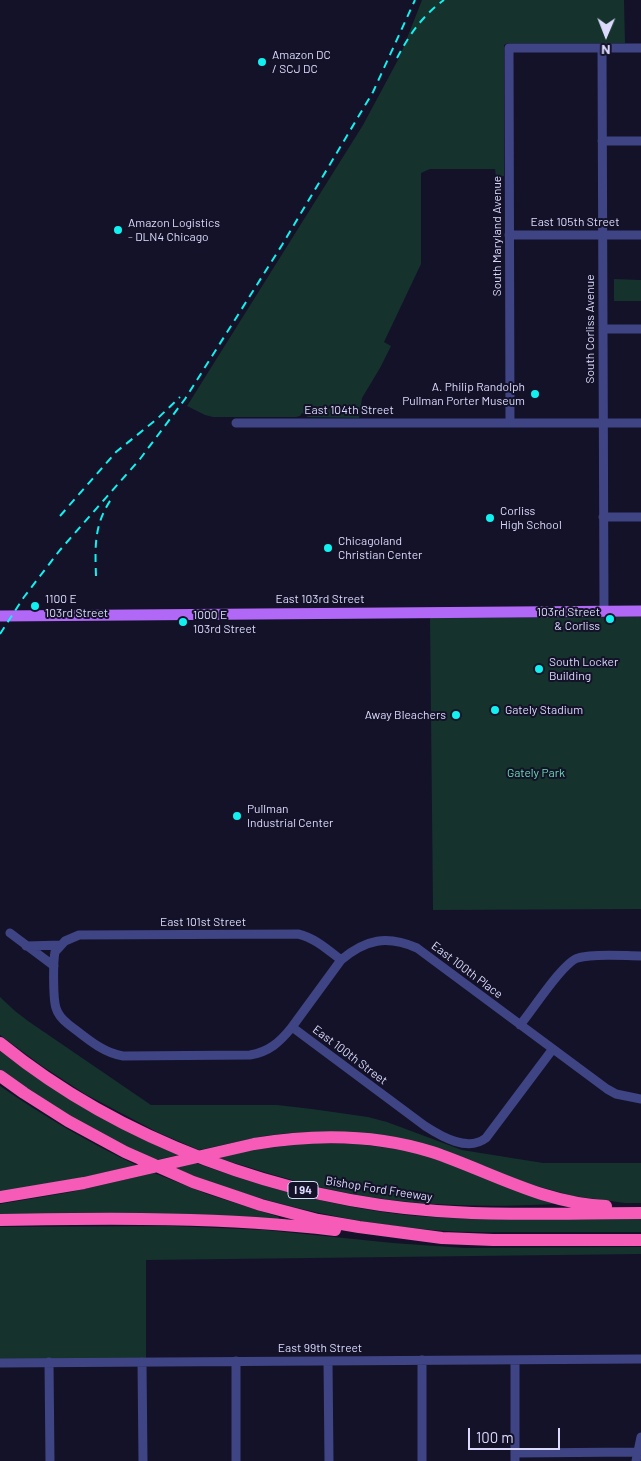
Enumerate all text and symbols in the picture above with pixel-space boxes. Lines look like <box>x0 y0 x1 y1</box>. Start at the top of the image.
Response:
north arrow <box>581 10 631 60</box>
text: N <box>601 42 611 59</box>
place label: Amazon DC / SCJ DC <box>272 48 331 76</box>
marker: Amazon DC / SCJ DC <box>256 56 268 68</box>
street label: South Maryland Avenue <box>490 176 504 296</box>
street label: East 105th Street <box>530 215 620 229</box>
place label: Amazon Logistics - DLN4 Chicago <box>128 216 220 244</box>
marker: Amazon Logistics - DLN4 Chicago <box>112 224 124 236</box>
street label: South Corliss Avenue <box>583 274 597 384</box>
place label: A. Philip Randolph Pullman Porter Museum <box>402 380 525 408</box>
marker: A. Philip Randolph Pullman Porter Museum <box>529 388 541 400</box>
street label: East 104th Street <box>304 403 394 417</box>
place label: Corliss High School <box>500 504 562 532</box>
marker: Corliss High School <box>484 512 496 524</box>
place label: Chicagoland Christian Center <box>338 534 422 562</box>
marker: Chicagoland Christian Center <box>322 542 334 554</box>
place label: 1100 E 103rd Street <box>45 592 108 620</box>
street label: East 103rd Street <box>275 592 365 606</box>
marker: 1100 E 103rd Street <box>29 600 41 612</box>
place label: 103rd Street & Corliss <box>537 605 600 633</box>
place label: 1000 E 103rd Street <box>193 608 256 636</box>
marker: 103rd Street & Corliss <box>604 613 616 625</box>
marker: 1000 E 103rd Street <box>177 616 189 628</box>
place label: South Locker Building <box>549 655 618 683</box>
marker: South Locker Building <box>533 663 545 675</box>
place label: Gately Stadium <box>505 703 583 717</box>
marker: Gately Stadium <box>489 704 501 716</box>
place label: Away Bleachers <box>365 708 446 722</box>
marker: Away Bleachers <box>450 709 462 721</box>
park label: Gately Park <box>507 766 565 780</box>
place label: Pullman Industrial Center <box>247 802 333 830</box>
marker: Pullman Industrial Center <box>231 810 243 822</box>
street label: East 101st Street <box>160 915 246 929</box>
street label: East 100th Place <box>429 939 505 1001</box>
street label: East 100th Street <box>310 1022 390 1088</box>
street label: Bishop Ford Freeway <box>324 1173 434 1205</box>
road number: I 94 <box>288 1182 318 1198</box>
street label: East 99th Street <box>278 1341 362 1355</box>
scale bar <box>471 1418 564 1450</box>
text: 100 m <box>476 1428 514 1446</box>

